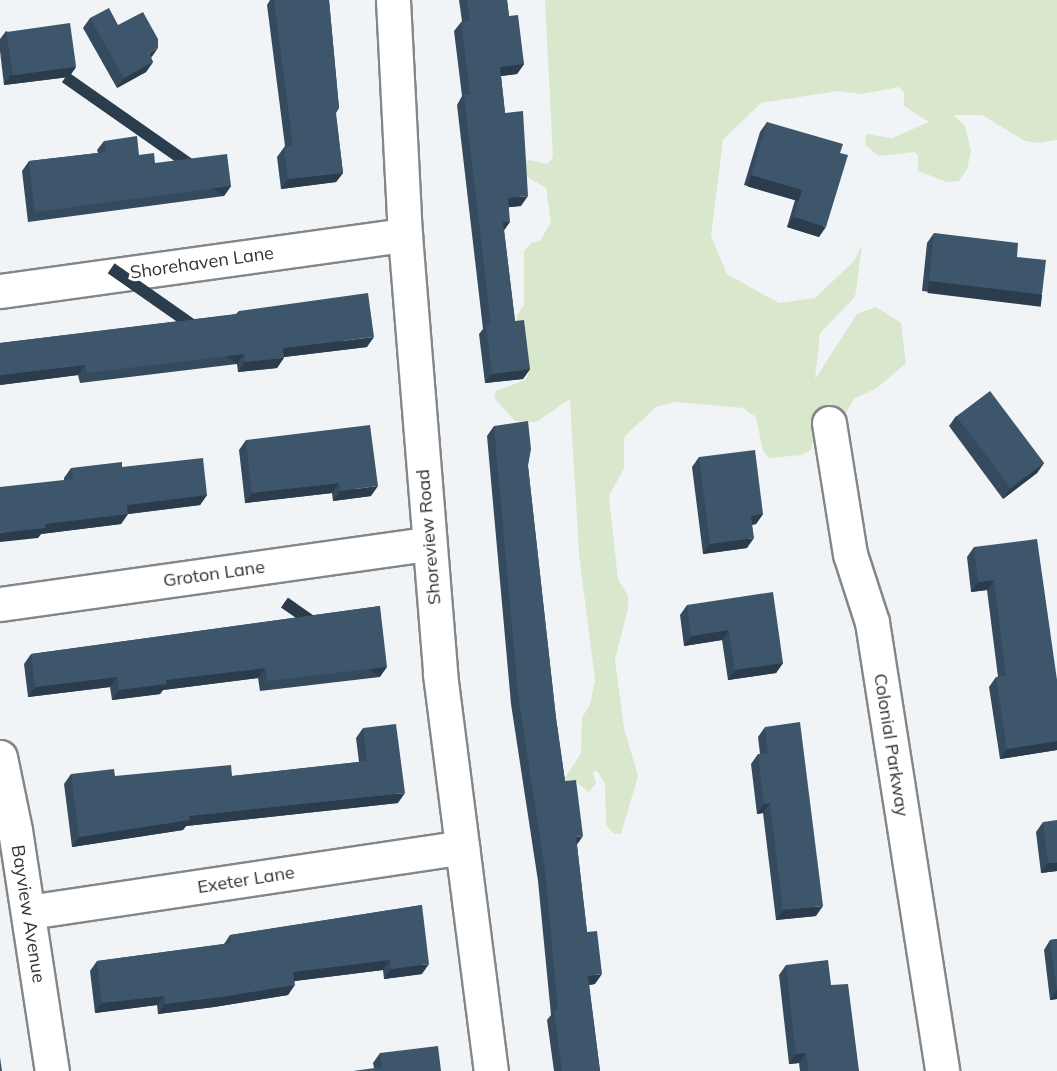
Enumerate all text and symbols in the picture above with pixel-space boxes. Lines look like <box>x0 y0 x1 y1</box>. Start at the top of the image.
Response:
street label: Shorehaven Lane <box>129 242 275 284</box>
street label: Shoreview Road <box>412 468 446 606</box>
street label: Groton Lane <box>162 556 266 592</box>
street label: Colonial Parkway <box>869 672 913 818</box>
street label: Bayview Avenue <box>6 844 50 984</box>
street label: Exeter Lane <box>196 862 296 898</box>

